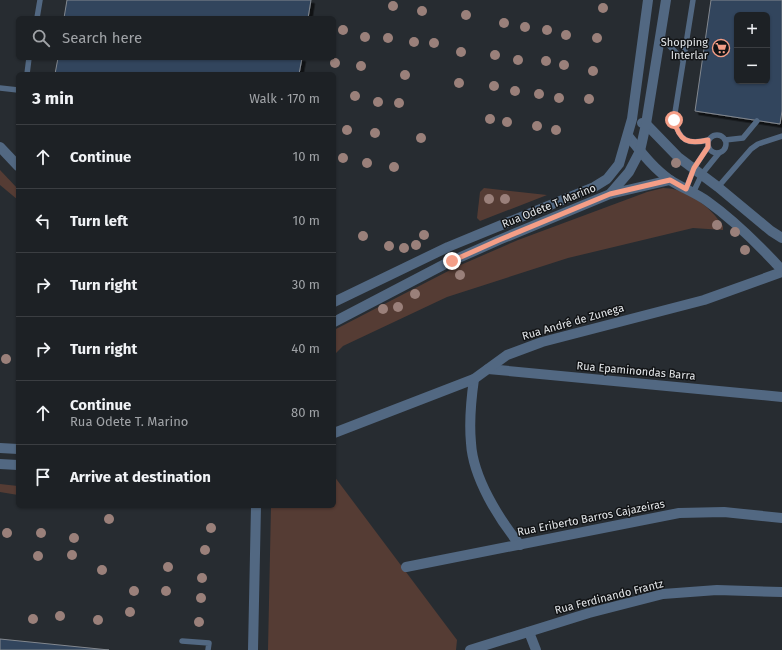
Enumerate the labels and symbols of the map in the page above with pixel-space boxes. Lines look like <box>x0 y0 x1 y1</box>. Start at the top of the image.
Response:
place label: Shopping Interlar <box>661 36 709 62</box>
supermarket icon: Shopping Interlar <box>711 38 731 58</box>
route start <box>665 111 683 129</box>
street label: Rua Odete T. Marino <box>500 181 598 231</box>
route end <box>443 252 461 270</box>
street label: Rua André de Zunega <box>521 301 625 343</box>
street label: Rua Epaminondas Barra <box>576 359 696 383</box>
street label: Rua Eriberto Barros Cajazeiras <box>516 497 666 539</box>
street label: Rua Ferdinando Frantz <box>553 577 665 617</box>

